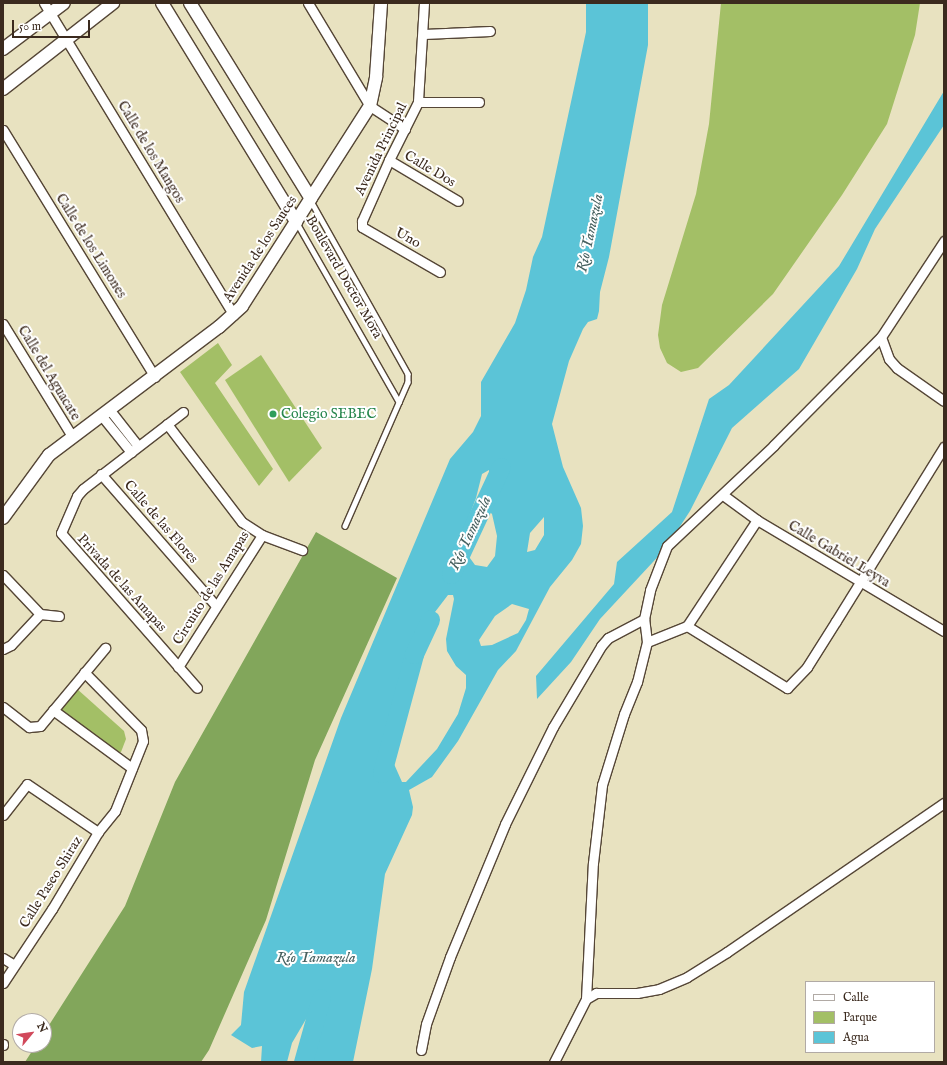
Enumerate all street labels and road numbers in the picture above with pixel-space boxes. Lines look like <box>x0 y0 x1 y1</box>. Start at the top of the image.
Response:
street label: Calle de los Mangos <box>114 98 188 206</box>
street label: Avenida Principal <box>351 100 411 198</box>
street label: Calle Dos <box>401 147 459 191</box>
street label: Calle de los Limones <box>52 191 130 301</box>
street label: Avenida de los Sauces <box>219 193 301 305</box>
street label: Boulevard Doctor Mora <box>302 213 386 341</box>
street label: Uno <box>392 224 424 252</box>
street label: Calle del Aguacate <box>14 323 84 423</box>
street label: Calle de las Flores <box>120 477 202 567</box>
street label: Calle Gabriel Leyva <box>785 517 893 591</box>
street label: Circuito de las Amapas <box>169 528 253 648</box>
street label: Privada de las Amapas <box>74 531 170 635</box>
street label: Calle Paseo Shiraz <box>16 833 86 931</box>

